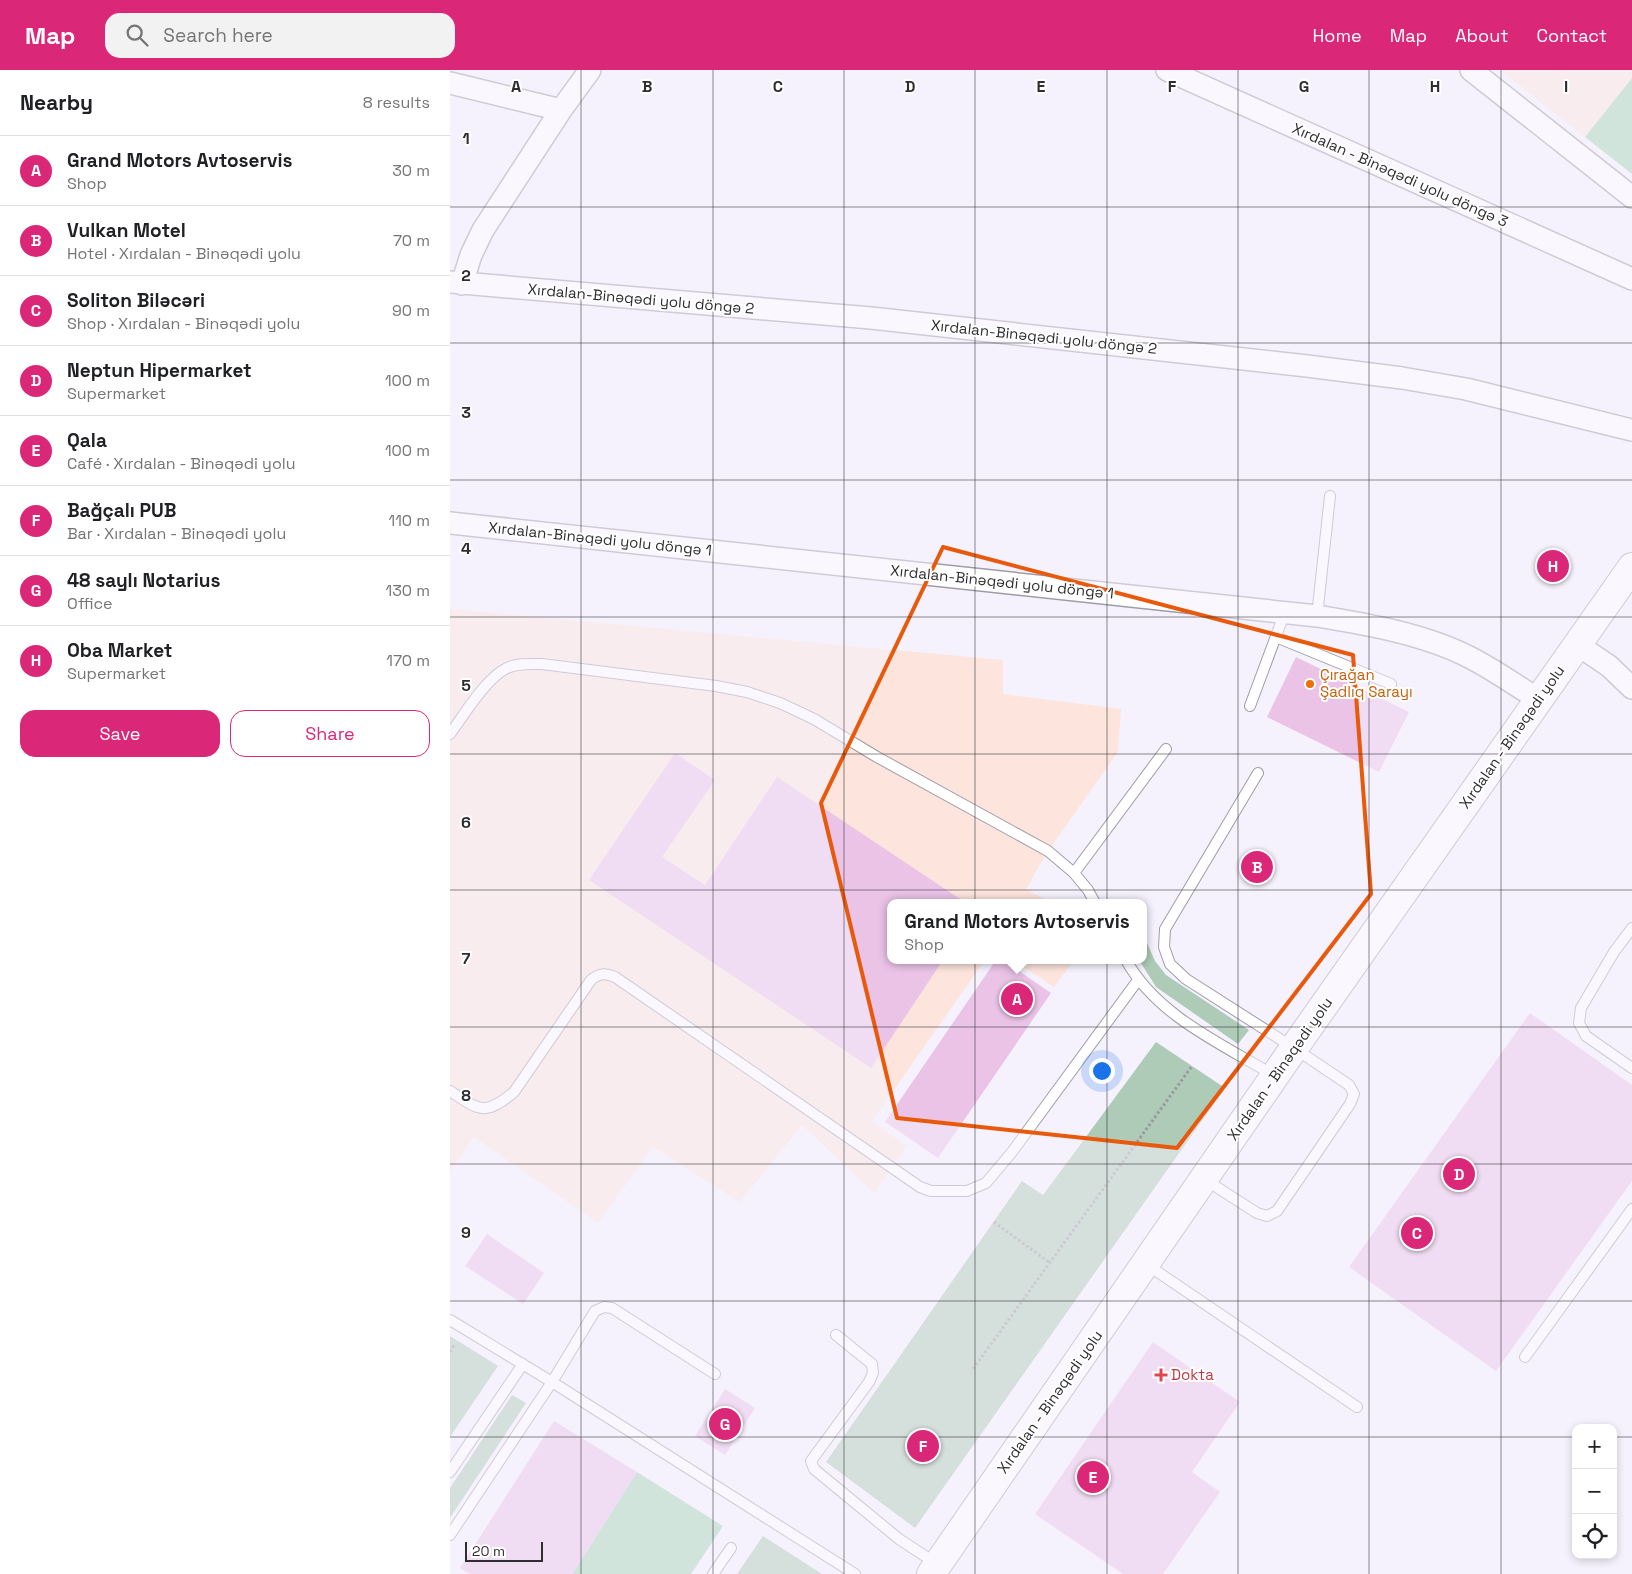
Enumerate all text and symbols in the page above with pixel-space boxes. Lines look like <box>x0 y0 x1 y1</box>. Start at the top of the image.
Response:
search box <box>105 13 455 58</box>
text: Map <box>25 20 75 51</box>
icon: search <box>123 21 151 49</box>
text: Search here <box>163 23 273 48</box>
text: Home <box>1313 24 1362 47</box>
text: Map <box>1390 24 1427 47</box>
text: About <box>1455 24 1509 47</box>
text: Contact <box>1537 24 1607 47</box>
text: A <box>511 76 521 97</box>
text: B <box>642 76 652 97</box>
text: C <box>773 76 783 97</box>
text: D <box>905 76 915 97</box>
text: E <box>1037 76 1046 97</box>
text: F <box>1168 76 1177 97</box>
text: G <box>1299 76 1309 97</box>
text: H <box>1430 76 1440 97</box>
text: I <box>1564 76 1568 97</box>
text: Nearby <box>20 89 93 116</box>
text: 8 results <box>363 92 430 113</box>
street label: Xırdalan - Binəqədi yolu döngə 3 <box>1289 118 1511 231</box>
text: 1 <box>462 128 470 149</box>
text: Grand Motors Avtoservis <box>67 148 292 173</box>
text: A <box>31 160 41 181</box>
text: 30 m <box>392 160 430 181</box>
text: Shop <box>67 173 107 194</box>
text: Vulkan Motel <box>67 218 186 243</box>
text: B <box>31 230 41 251</box>
text: 70 m <box>393 230 430 251</box>
text: Hotel · Xırdalan - Binəqədi yolu <box>67 243 301 264</box>
text: 2 <box>461 265 471 286</box>
street label: Xırdalan-Binəqədi yolu döngə 2 <box>527 279 755 318</box>
text: Soliton Biləcəri <box>67 288 205 313</box>
text: C <box>31 300 41 321</box>
text: 90 m <box>392 300 430 321</box>
text: Shop · Xırdalan - Binəqədi yolu <box>67 313 300 334</box>
street label: Xırdalan-Binəqədi yolu döngə 2 <box>930 315 1158 358</box>
text: Neptun Hipermarket <box>67 358 252 383</box>
text: D <box>31 370 41 391</box>
text: 100 m <box>385 370 430 391</box>
text: Supermarket <box>67 383 166 404</box>
text: 3 <box>461 402 471 423</box>
text: Qala <box>67 428 107 453</box>
text: E <box>32 440 40 461</box>
text: 100 m <box>385 440 430 461</box>
text: Café · Xırdalan - Binəqədi yolu <box>67 453 296 474</box>
text: Bağçalı PUB <box>67 498 176 523</box>
text: F <box>32 510 40 531</box>
text: 110 m <box>388 510 430 531</box>
street label: Xırdalan-Binəqədi yolu döngə 1 <box>487 517 713 560</box>
text: Bar · Xırdalan - Binəqədi yolu <box>67 523 286 544</box>
text: 4 <box>461 538 471 559</box>
pin: H <box>1537 547 1569 585</box>
street label: Xırdalan-Binəqədi yolu döngə 1 <box>889 560 1115 603</box>
text: 48 saylı Notarius <box>67 568 220 593</box>
text: G <box>31 580 41 601</box>
text: 130 m <box>386 580 430 601</box>
text: Office <box>67 593 113 614</box>
text: Oba Market <box>67 638 173 663</box>
text: H <box>31 650 41 671</box>
text: 170 m <box>386 650 430 671</box>
street label: Xırdalan - Binəqədi yolu <box>1455 661 1568 812</box>
text: Supermarket <box>67 663 166 684</box>
place label: Çırağan Şadlıq Sarayı <box>1320 665 1413 701</box>
text: 5 <box>461 675 471 696</box>
marker: Çırağan Şadlıq Sarayı <box>1304 678 1316 690</box>
button: Save <box>20 710 220 757</box>
button: Share <box>230 710 430 757</box>
text: 6 <box>461 812 471 833</box>
pin: B <box>1241 848 1273 886</box>
popup <box>887 899 1147 964</box>
text: Grand Motors Avtoservis <box>904 909 1130 934</box>
text: Shop <box>904 934 944 955</box>
text: 7 <box>462 948 471 969</box>
pin: A <box>1001 980 1033 1018</box>
street label: Xırdalan - Binəqədi yolu <box>1223 993 1336 1144</box>
your location <box>1089 1058 1115 1084</box>
text: 8 <box>461 1085 471 1106</box>
pin: D <box>1443 1155 1475 1193</box>
pin: C <box>1401 1214 1433 1252</box>
text: 9 <box>461 1222 471 1243</box>
street label: Xırdalan - Binəqədi yolu <box>993 1326 1106 1477</box>
place label: Dokta <box>1171 1365 1214 1384</box>
marker: Dokta <box>1155 1369 1167 1381</box>
pin: G <box>709 1405 741 1443</box>
map controls <box>1572 1424 1617 1559</box>
button: + <box>1572 1424 1617 1469</box>
pin: F <box>907 1427 939 1465</box>
pin: E <box>1077 1458 1109 1496</box>
button: − <box>1572 1469 1617 1514</box>
button: locate <box>1572 1514 1617 1559</box>
scale bar <box>465 1539 542 1562</box>
text: 20 m <box>472 1542 505 1560</box>

